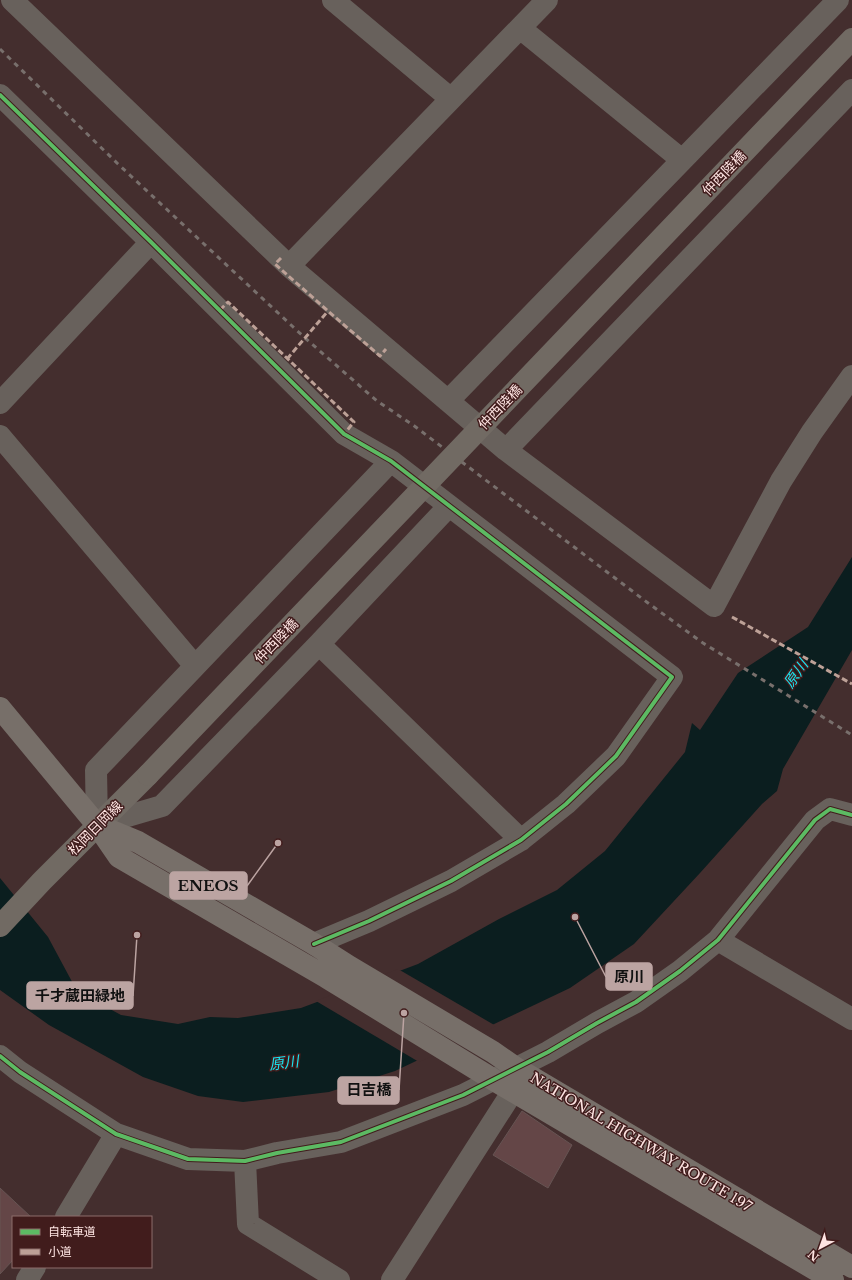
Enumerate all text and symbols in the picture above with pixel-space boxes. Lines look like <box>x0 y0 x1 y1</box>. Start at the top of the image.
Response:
street label: 仲西陸橋 <box>698 147 750 199</box>
street label: 仲西陸橋 <box>474 381 526 433</box>
street label: 仲西陸橋 <box>250 615 302 667</box>
water label: 原川 <box>779 654 813 691</box>
street label: 松岡日岡線 <box>64 797 126 859</box>
callout: ENEOS <box>170 872 247 899</box>
text: ENEOS <box>177 876 239 895</box>
callout: 原川 <box>606 963 652 990</box>
text: 原川 <box>614 967 644 986</box>
callout: 千才蔵田緑地 <box>27 982 133 1009</box>
text: 千才蔵田緑地 <box>35 986 125 1005</box>
water label: 原川 <box>268 1051 302 1074</box>
street label: NATIONAL HIGHWAY ROUTE 197 <box>527 1068 756 1216</box>
callout: 日吉橋 <box>338 1077 399 1104</box>
text: 日吉橋 <box>346 1080 392 1099</box>
legend <box>12 1216 152 1268</box>
text: 自転車道 <box>48 1224 96 1239</box>
north arrow <box>800 1228 840 1268</box>
text: 小道 <box>48 1244 72 1259</box>
text: N <box>804 1246 822 1264</box>

